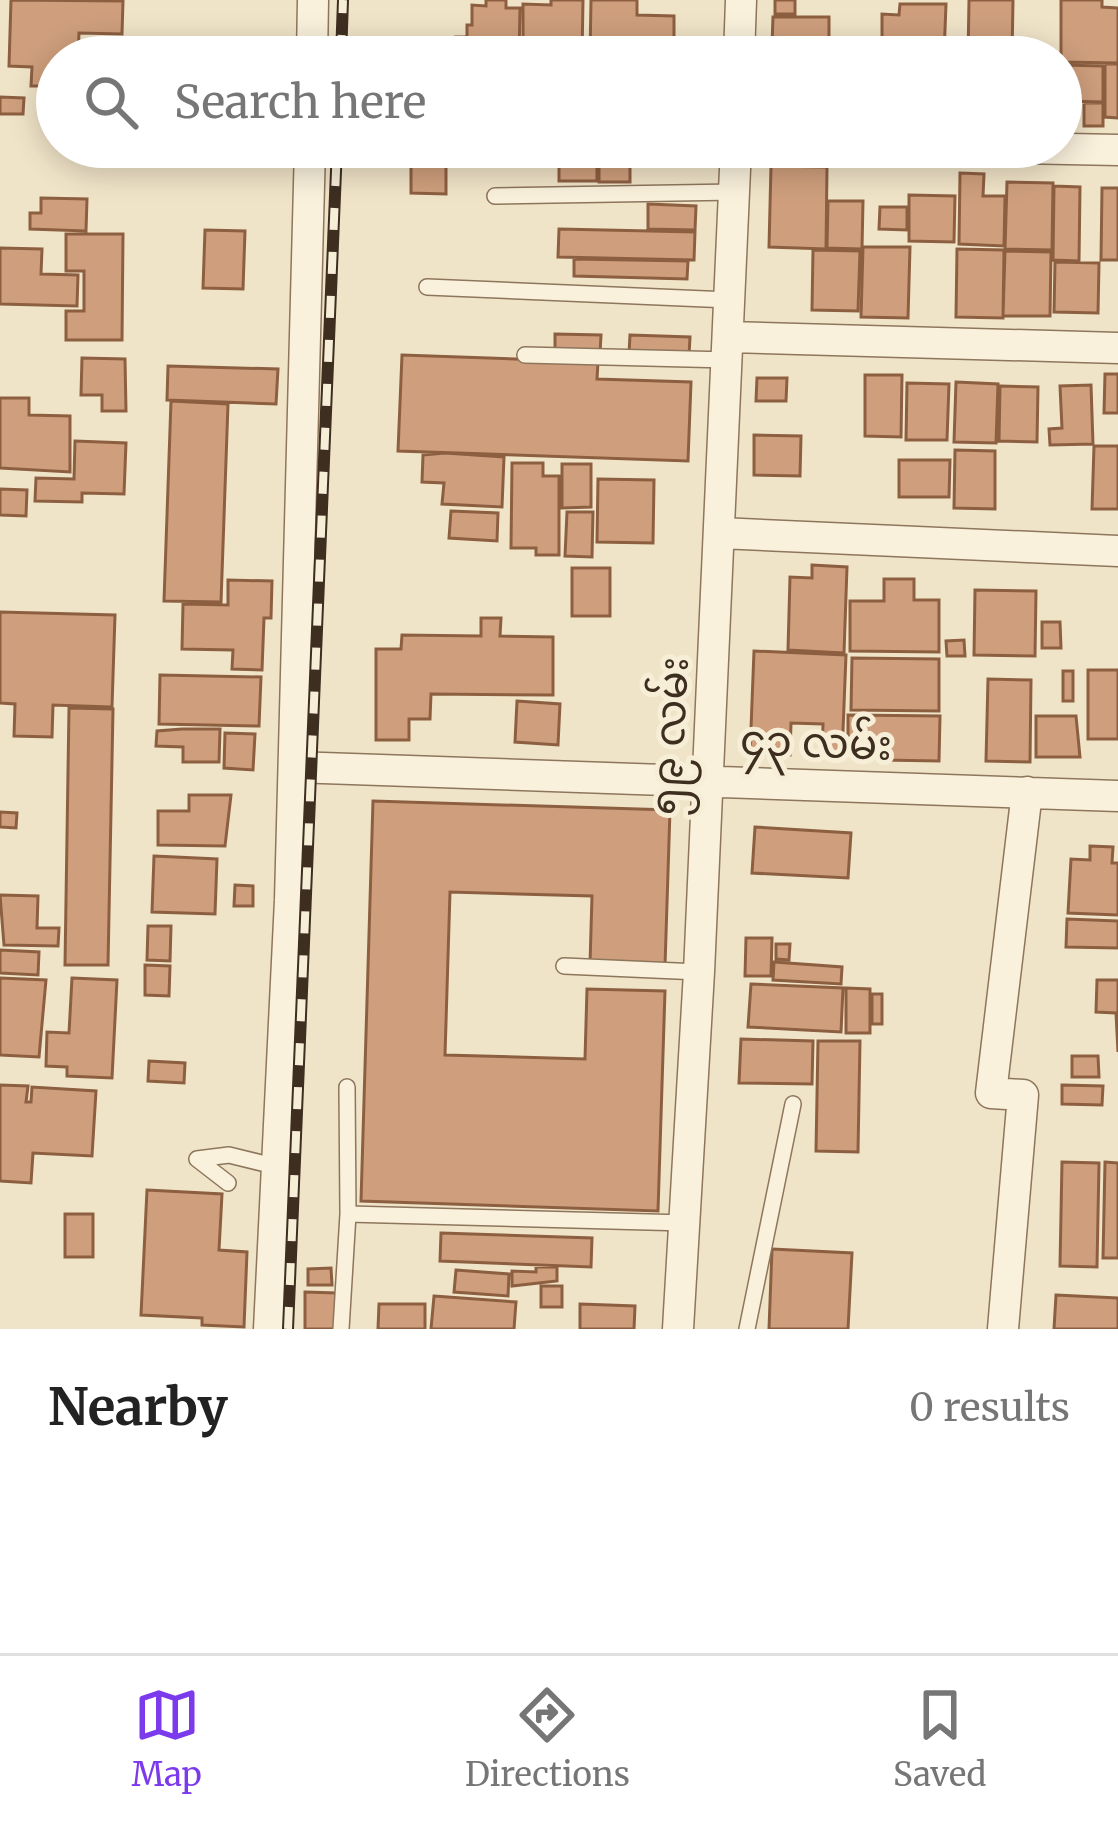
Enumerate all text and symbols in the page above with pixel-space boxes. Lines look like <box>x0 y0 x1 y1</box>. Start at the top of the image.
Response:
search box <box>36 36 1082 168</box>
icon: search <box>78 69 144 135</box>
text: Search here <box>174 74 426 130</box>
street label: ၅၉ လမ်း <box>638 655 708 817</box>
street label: ၄၃ လမ်း <box>739 712 893 780</box>
text: Nearby <box>48 1375 228 1439</box>
text: 0 results <box>909 1383 1070 1432</box>
tab: Map <box>132 1682 202 1795</box>
tab: Directions <box>465 1682 630 1795</box>
tab: Saved <box>893 1682 986 1795</box>

